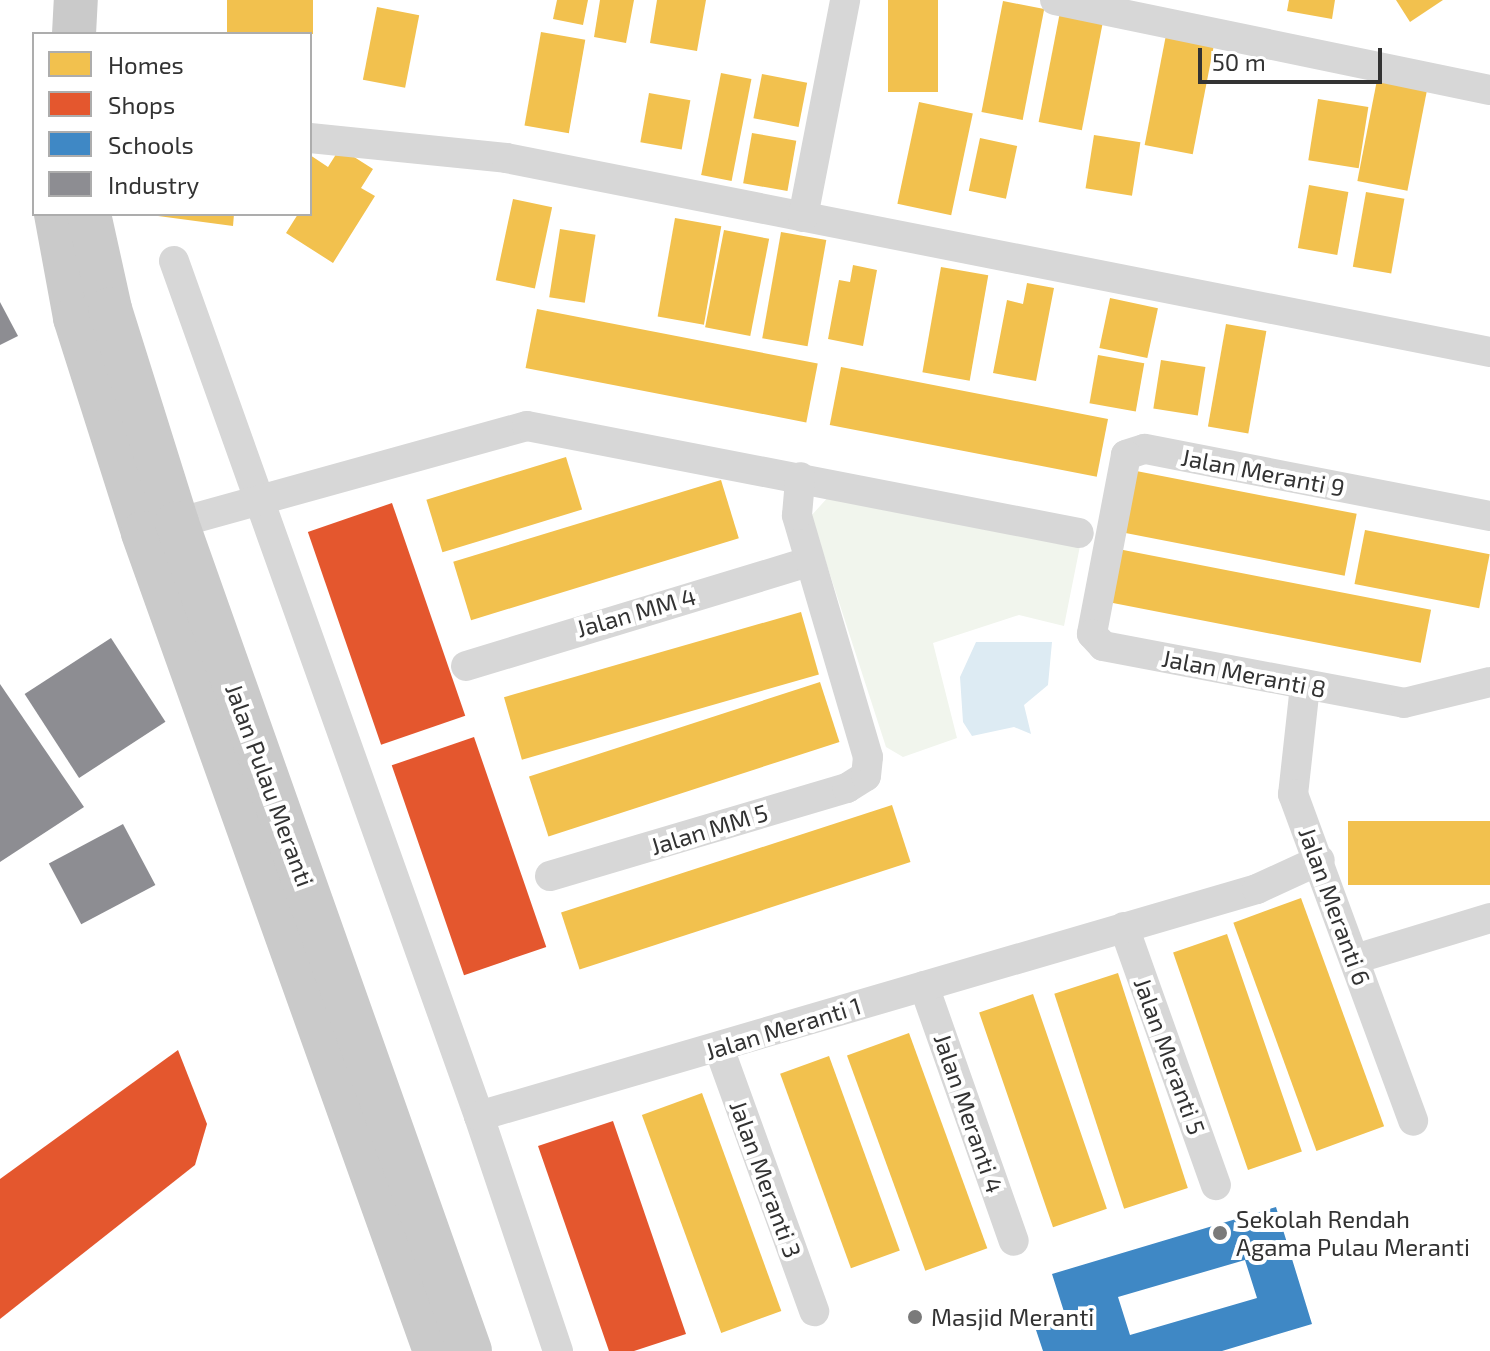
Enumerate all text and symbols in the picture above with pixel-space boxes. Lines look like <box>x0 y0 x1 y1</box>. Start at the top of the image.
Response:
legend <box>32 32 312 216</box>
scale bar <box>1202 32 1386 82</box>
text: 50 m <box>1212 47 1266 76</box>
text: Homes <box>108 50 184 79</box>
text: Shops <box>108 90 175 119</box>
text: Schools <box>108 130 194 159</box>
text: Industry <box>108 170 199 199</box>
street label: Jalan Meranti 9 <box>1179 442 1347 502</box>
street label: Jalan MM 4 <box>573 581 699 643</box>
street label: Jalan Meranti 8 <box>1159 643 1329 703</box>
street label: Jalan Pulau Meranti <box>220 680 320 890</box>
street label: Jalan MM 5 <box>647 798 771 860</box>
street label: Jalan Meranti 6 <box>1293 823 1377 989</box>
street label: Jalan Meranti 5 <box>1128 974 1212 1138</box>
street label: Jalan Meranti 1 <box>702 991 864 1065</box>
street label: Jalan Meranti 4 <box>928 1029 1010 1197</box>
street label: Jalan Meranti 3 <box>724 1096 808 1262</box>
place label: Sekolah Rendah Agama Pulau Meranti <box>1236 1205 1470 1261</box>
marker: Sekolah Rendah Agama Pulau Meranti <box>1211 1224 1229 1242</box>
place label: Masjid Meranti <box>931 1303 1094 1331</box>
marker: Masjid Meranti <box>906 1308 924 1326</box>

